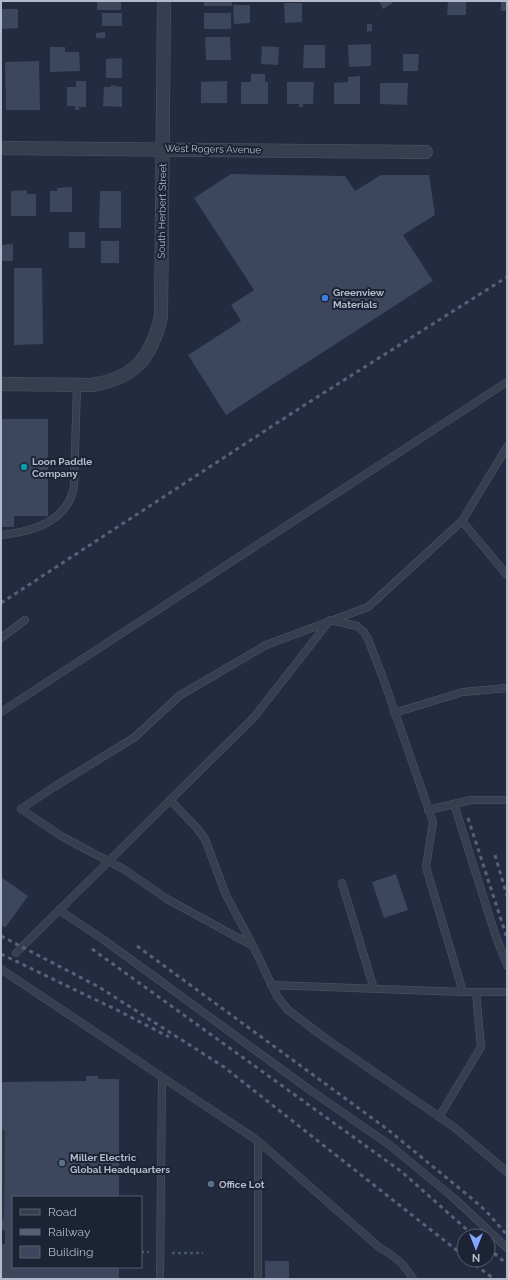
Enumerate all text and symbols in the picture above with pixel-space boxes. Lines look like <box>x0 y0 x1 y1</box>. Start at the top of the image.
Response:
street label: West Rogers Avenue <box>165 143 261 155</box>
street label: South Herbert Street <box>156 162 168 259</box>
place label: Greenview Materials <box>333 287 385 310</box>
marker: Greenview Materials <box>320 293 330 303</box>
place label: Loon Paddle Company <box>32 456 92 479</box>
marker: Loon Paddle Company <box>19 462 29 472</box>
place label: Miller Electric Global Headquarters <box>70 1152 170 1175</box>
marker: Miller Electric Global Headquarters <box>57 1158 67 1168</box>
marker: Office Lot <box>206 1179 216 1189</box>
place label: Office Lot <box>219 1179 265 1190</box>
legend <box>12 1196 142 1268</box>
text: Road <box>48 1205 77 1219</box>
text: Railway <box>48 1225 91 1239</box>
north arrow <box>456 1228 496 1268</box>
text: Building <box>48 1245 94 1259</box>
text: N <box>472 1251 480 1264</box>

